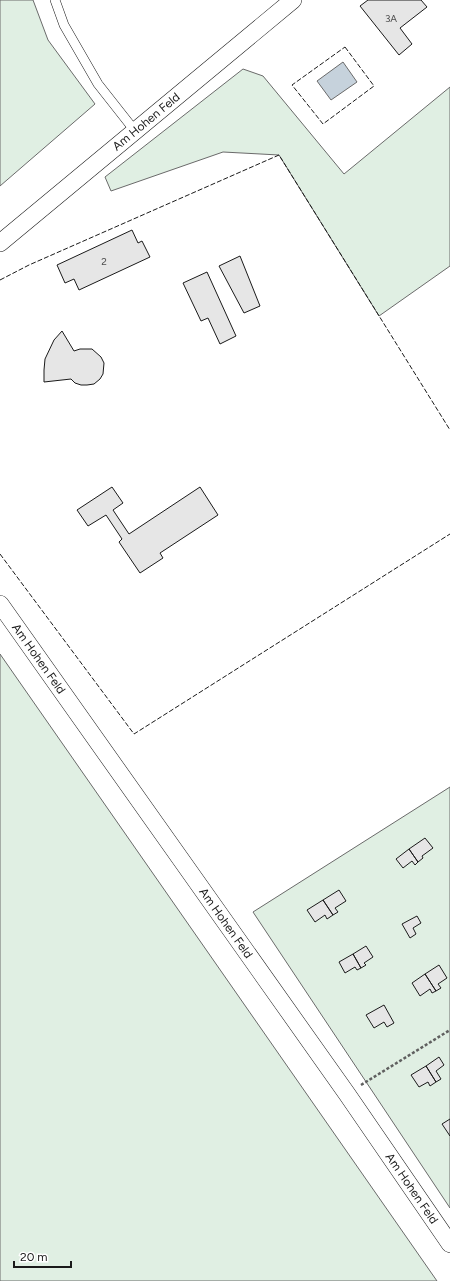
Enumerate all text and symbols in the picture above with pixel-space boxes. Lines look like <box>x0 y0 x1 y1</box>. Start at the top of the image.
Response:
house number: 3A <box>385 12 397 25</box>
street label: Am Hohen Feld <box>110 90 183 154</box>
house number: 2 <box>101 255 107 268</box>
street label: Am Hohen Feld <box>9 621 68 697</box>
street label: Am Hohen Feld <box>196 885 256 961</box>
street label: Am Hohen Feld <box>383 1150 441 1227</box>
scale bar <box>14 1243 71 1269</box>
text: 20 m <box>20 1250 48 1264</box>

